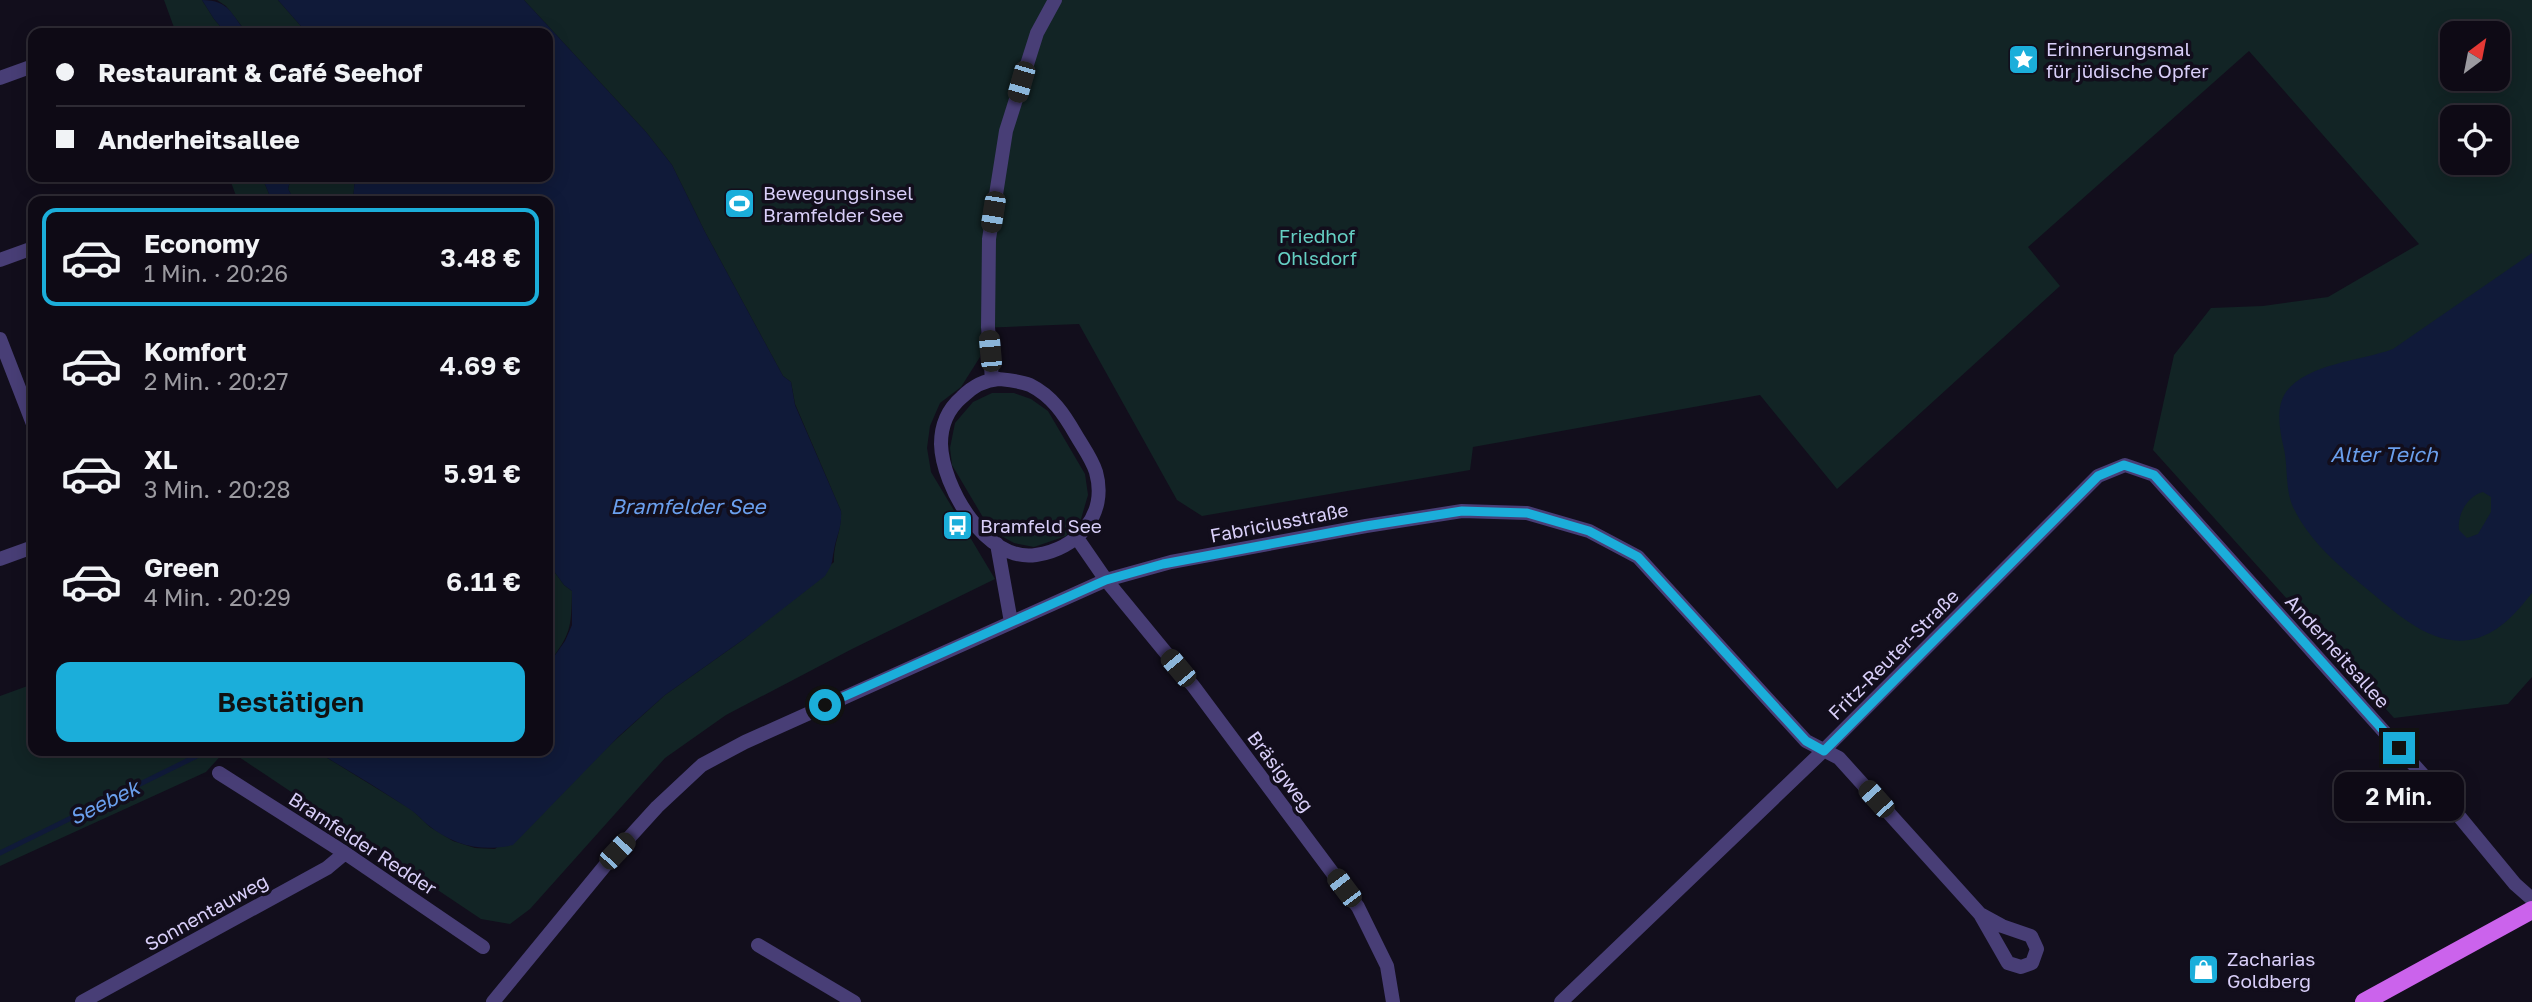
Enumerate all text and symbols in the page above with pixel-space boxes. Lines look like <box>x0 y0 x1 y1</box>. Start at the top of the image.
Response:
north arrow <box>2440 21 2510 91</box>
map controls <box>2440 21 2510 175</box>
place label: Erinnerungsmal für jüdische Opfer <box>2046 37 2209 82</box>
place icon: Erinnerungsmal für jüdische Opfer <box>2006 42 2040 76</box>
text: Restaurant & Café Seehof <box>98 57 422 88</box>
car <box>1006 59 1037 105</box>
button: locate <box>2440 105 2510 175</box>
text: Anderheitsallee <box>98 124 300 155</box>
place label: Bewegungsinsel Bramfelder See <box>763 181 913 226</box>
sports icon: Bewegungsinsel Bramfelder See <box>723 186 757 220</box>
car <box>980 190 1007 234</box>
park label: Friedhof Ohlsdorf <box>1277 224 1357 269</box>
icon: car <box>60 226 123 289</box>
text: Economy <box>144 228 260 259</box>
text: 3.48 € <box>440 242 521 273</box>
text: 1 Min. · 20:26 <box>144 259 288 287</box>
car <box>978 329 1003 373</box>
icon: car <box>60 334 123 397</box>
text: Komfort <box>144 336 247 367</box>
text: 4.69 € <box>440 350 521 381</box>
text: 2 Min. · 20:27 <box>144 367 289 395</box>
water label: Alter Teich <box>2330 441 2439 467</box>
icon: car <box>60 442 123 505</box>
text: XL <box>144 444 178 475</box>
text: 5.91 € <box>444 458 521 489</box>
text: 3 Min. · 20:28 <box>144 475 290 503</box>
water label: Bramfelder See <box>611 493 767 519</box>
street label: Fabriciusstraße <box>1208 497 1350 547</box>
bus stop icon: Bramfeld See <box>940 508 974 542</box>
place label: Bramfeld See <box>980 514 1102 537</box>
icon: car <box>60 550 123 613</box>
text: Green <box>144 552 219 583</box>
text: 6.11 € <box>446 566 521 597</box>
text: 4 Min. · 20:29 <box>144 583 291 611</box>
street label: Fritz-Reuter-Straße <box>1823 584 1963 724</box>
street label: Anderheitsallee <box>2281 590 2395 712</box>
car <box>1157 645 1200 691</box>
button: Bestätigen <box>56 662 525 742</box>
route start <box>809 689 841 721</box>
street label: Bräsigweg <box>1243 726 1319 816</box>
route end <box>2383 732 2415 764</box>
callout: 2 Min. <box>2334 772 2464 822</box>
water label: Seebek <box>65 773 145 830</box>
car <box>1855 776 1898 822</box>
text: 2 Min. <box>2365 782 2433 810</box>
street label: Bramfelder Redder <box>285 787 442 900</box>
car <box>595 828 640 874</box>
car <box>1323 865 1366 911</box>
street label: Sonnentauweg <box>140 869 272 955</box>
place label: Zacharias Goldberg <box>2227 947 2315 992</box>
shop icon: Zacharias Goldberg <box>2187 952 2221 986</box>

